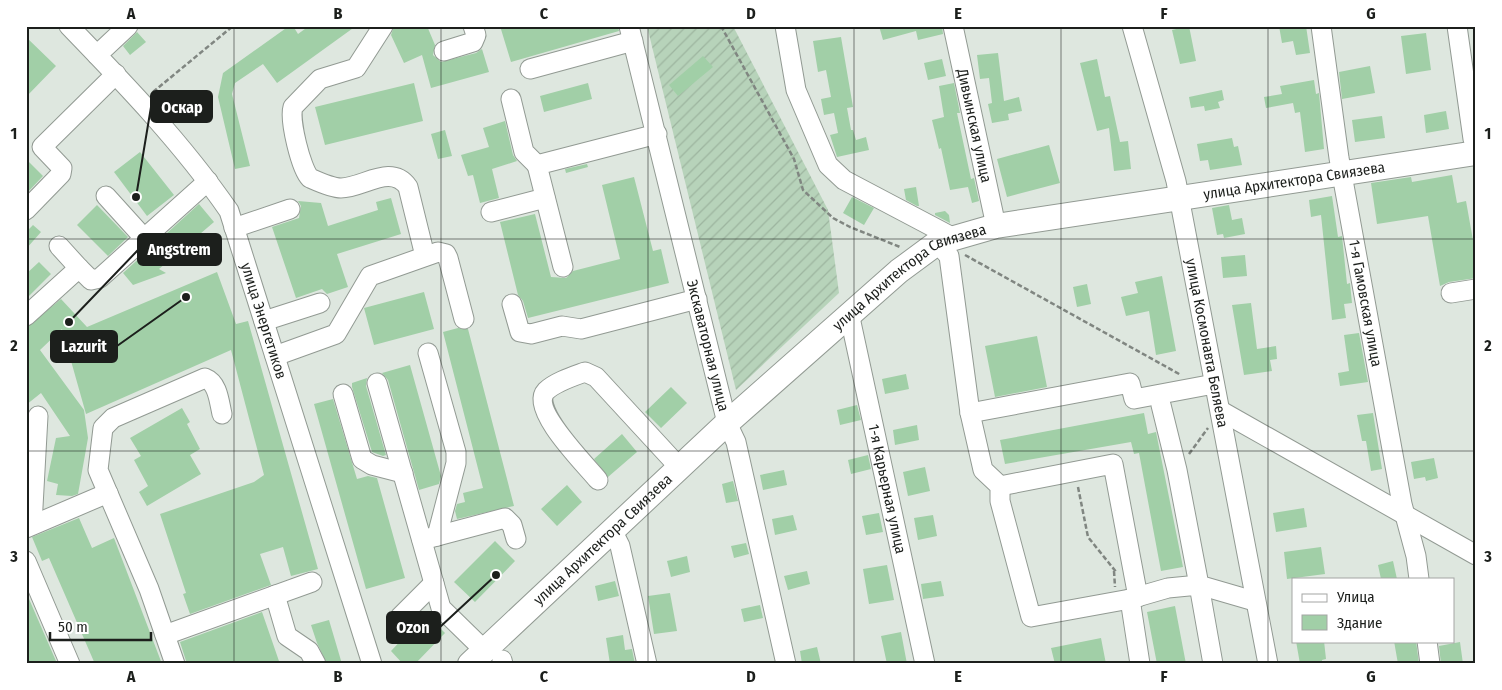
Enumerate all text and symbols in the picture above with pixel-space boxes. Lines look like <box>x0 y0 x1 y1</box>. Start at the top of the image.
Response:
text: A <box>126 4 136 23</box>
text: B <box>334 4 343 23</box>
text: C <box>540 4 549 23</box>
text: D <box>746 4 756 23</box>
text: E <box>954 4 962 23</box>
text: F <box>1160 4 1168 23</box>
text: G <box>1366 4 1376 23</box>
street label: Дивьинская улица <box>953 66 995 184</box>
callout: Оскар <box>151 91 212 122</box>
text: Оскар <box>161 98 203 117</box>
text: 1 <box>11 124 17 143</box>
text: 1 <box>1485 124 1491 143</box>
street label: улица Архитектора Свиязева <box>1202 158 1386 203</box>
street label: улица Архитектора Свиязева <box>829 220 988 334</box>
callout: Angstrem <box>138 234 221 265</box>
street label: 1-я Гамовская улица <box>1345 238 1386 368</box>
text: Angstrem <box>146 240 211 259</box>
street label: улица Космонавта Беляева <box>1182 257 1232 429</box>
street label: улица Энергетиков <box>237 260 290 381</box>
street label: Экскаваторная улица <box>683 278 733 413</box>
callout: Lazurit <box>51 331 117 362</box>
text: 2 <box>9 336 18 355</box>
text: 2 <box>1483 336 1492 355</box>
text: Lazurit <box>61 337 107 356</box>
street label: 1-я Карьерная улица <box>864 423 910 555</box>
street label: улица Архитектора Свиязева <box>530 470 676 609</box>
text: 3 <box>9 547 18 566</box>
text: 3 <box>1483 547 1492 566</box>
legend <box>1292 578 1454 642</box>
text: Улица <box>1336 588 1375 606</box>
scale bar <box>50 610 151 642</box>
callout: Ozon <box>387 612 440 643</box>
text: Здание <box>1337 614 1383 632</box>
text: 50 m <box>58 618 88 636</box>
text: Ozon <box>396 618 430 637</box>
text: A <box>126 667 136 686</box>
text: B <box>334 667 343 686</box>
text: C <box>540 667 549 686</box>
text: D <box>746 667 756 686</box>
text: E <box>954 667 962 686</box>
text: F <box>1160 667 1168 686</box>
text: G <box>1366 667 1376 686</box>

